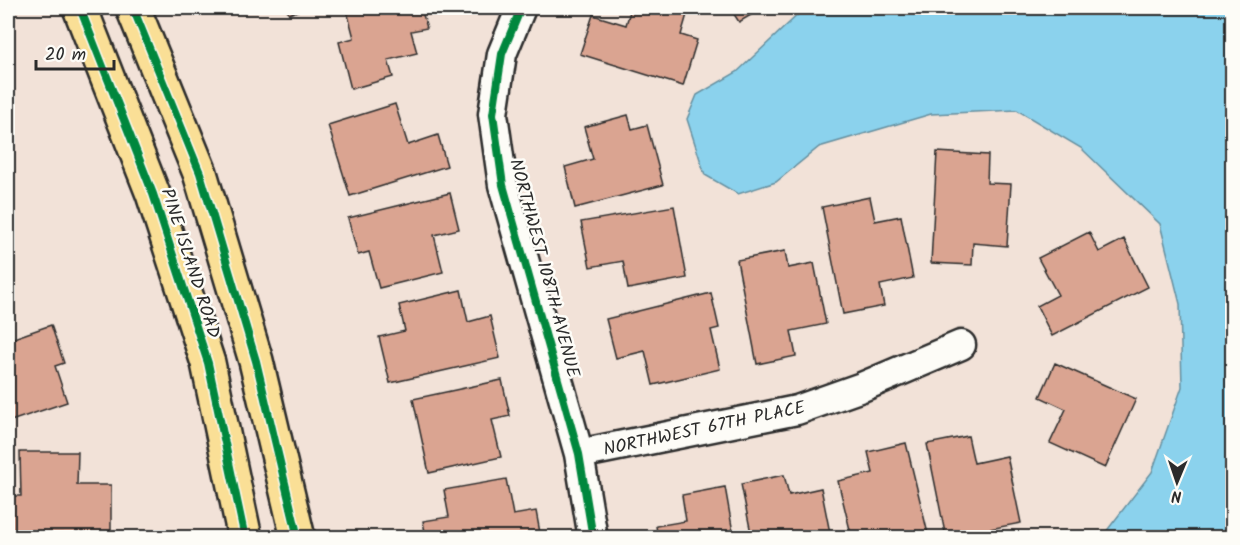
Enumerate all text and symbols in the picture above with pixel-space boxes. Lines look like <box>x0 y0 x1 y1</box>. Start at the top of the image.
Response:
scale bar <box>36 33 114 71</box>
text: 20 m <box>45 41 86 70</box>
street label: NORTHWEST 108TH AVENUE <box>500 156 587 381</box>
street label: PINE ISLAND ROAD <box>152 185 228 343</box>
street label: NORTHWEST 67TH PLACE <box>601 394 808 465</box>
north arrow <box>1147 452 1207 512</box>
text: N <box>1171 483 1182 508</box>

